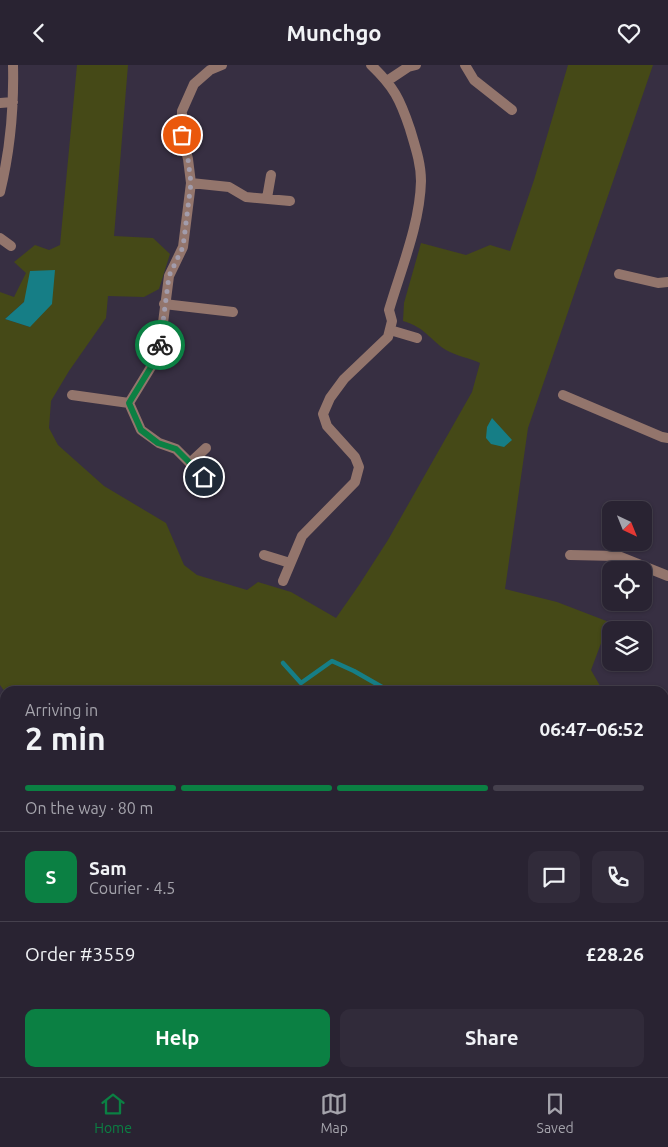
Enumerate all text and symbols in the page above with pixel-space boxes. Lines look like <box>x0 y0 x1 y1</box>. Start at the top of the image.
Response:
icon: back <box>25 19 53 47</box>
icon: heart <box>615 19 643 47</box>
text: Munchgo <box>286 20 382 45</box>
pin <box>161 114 203 156</box>
icon: bag <box>168 121 196 149</box>
courier <box>135 320 185 370</box>
icon: bike <box>146 331 174 359</box>
pin <box>183 456 225 498</box>
icon: home <box>190 463 218 491</box>
north arrow <box>602 501 652 551</box>
map controls <box>602 501 652 671</box>
button: locate <box>602 561 652 611</box>
button: layers <box>602 621 652 671</box>
text: Arriving in <box>25 701 98 719</box>
text: 06:47–06:52 <box>539 718 644 740</box>
text: 2 min <box>25 720 106 756</box>
text: On the way · 80 m <box>25 799 153 817</box>
button: chat <box>528 851 580 903</box>
button: phone <box>592 851 644 903</box>
text: Sam <box>89 857 127 879</box>
text: S <box>46 866 56 888</box>
text: Courier · 4.5 <box>89 879 175 897</box>
text: Order #3559 <box>25 943 135 965</box>
text: £28.26 <box>586 943 644 965</box>
button: Help <box>25 1009 330 1067</box>
button: Share <box>340 1009 644 1067</box>
tab: Home <box>94 1090 132 1136</box>
tab: Map <box>320 1090 348 1136</box>
tab: Saved <box>537 1090 574 1136</box>

